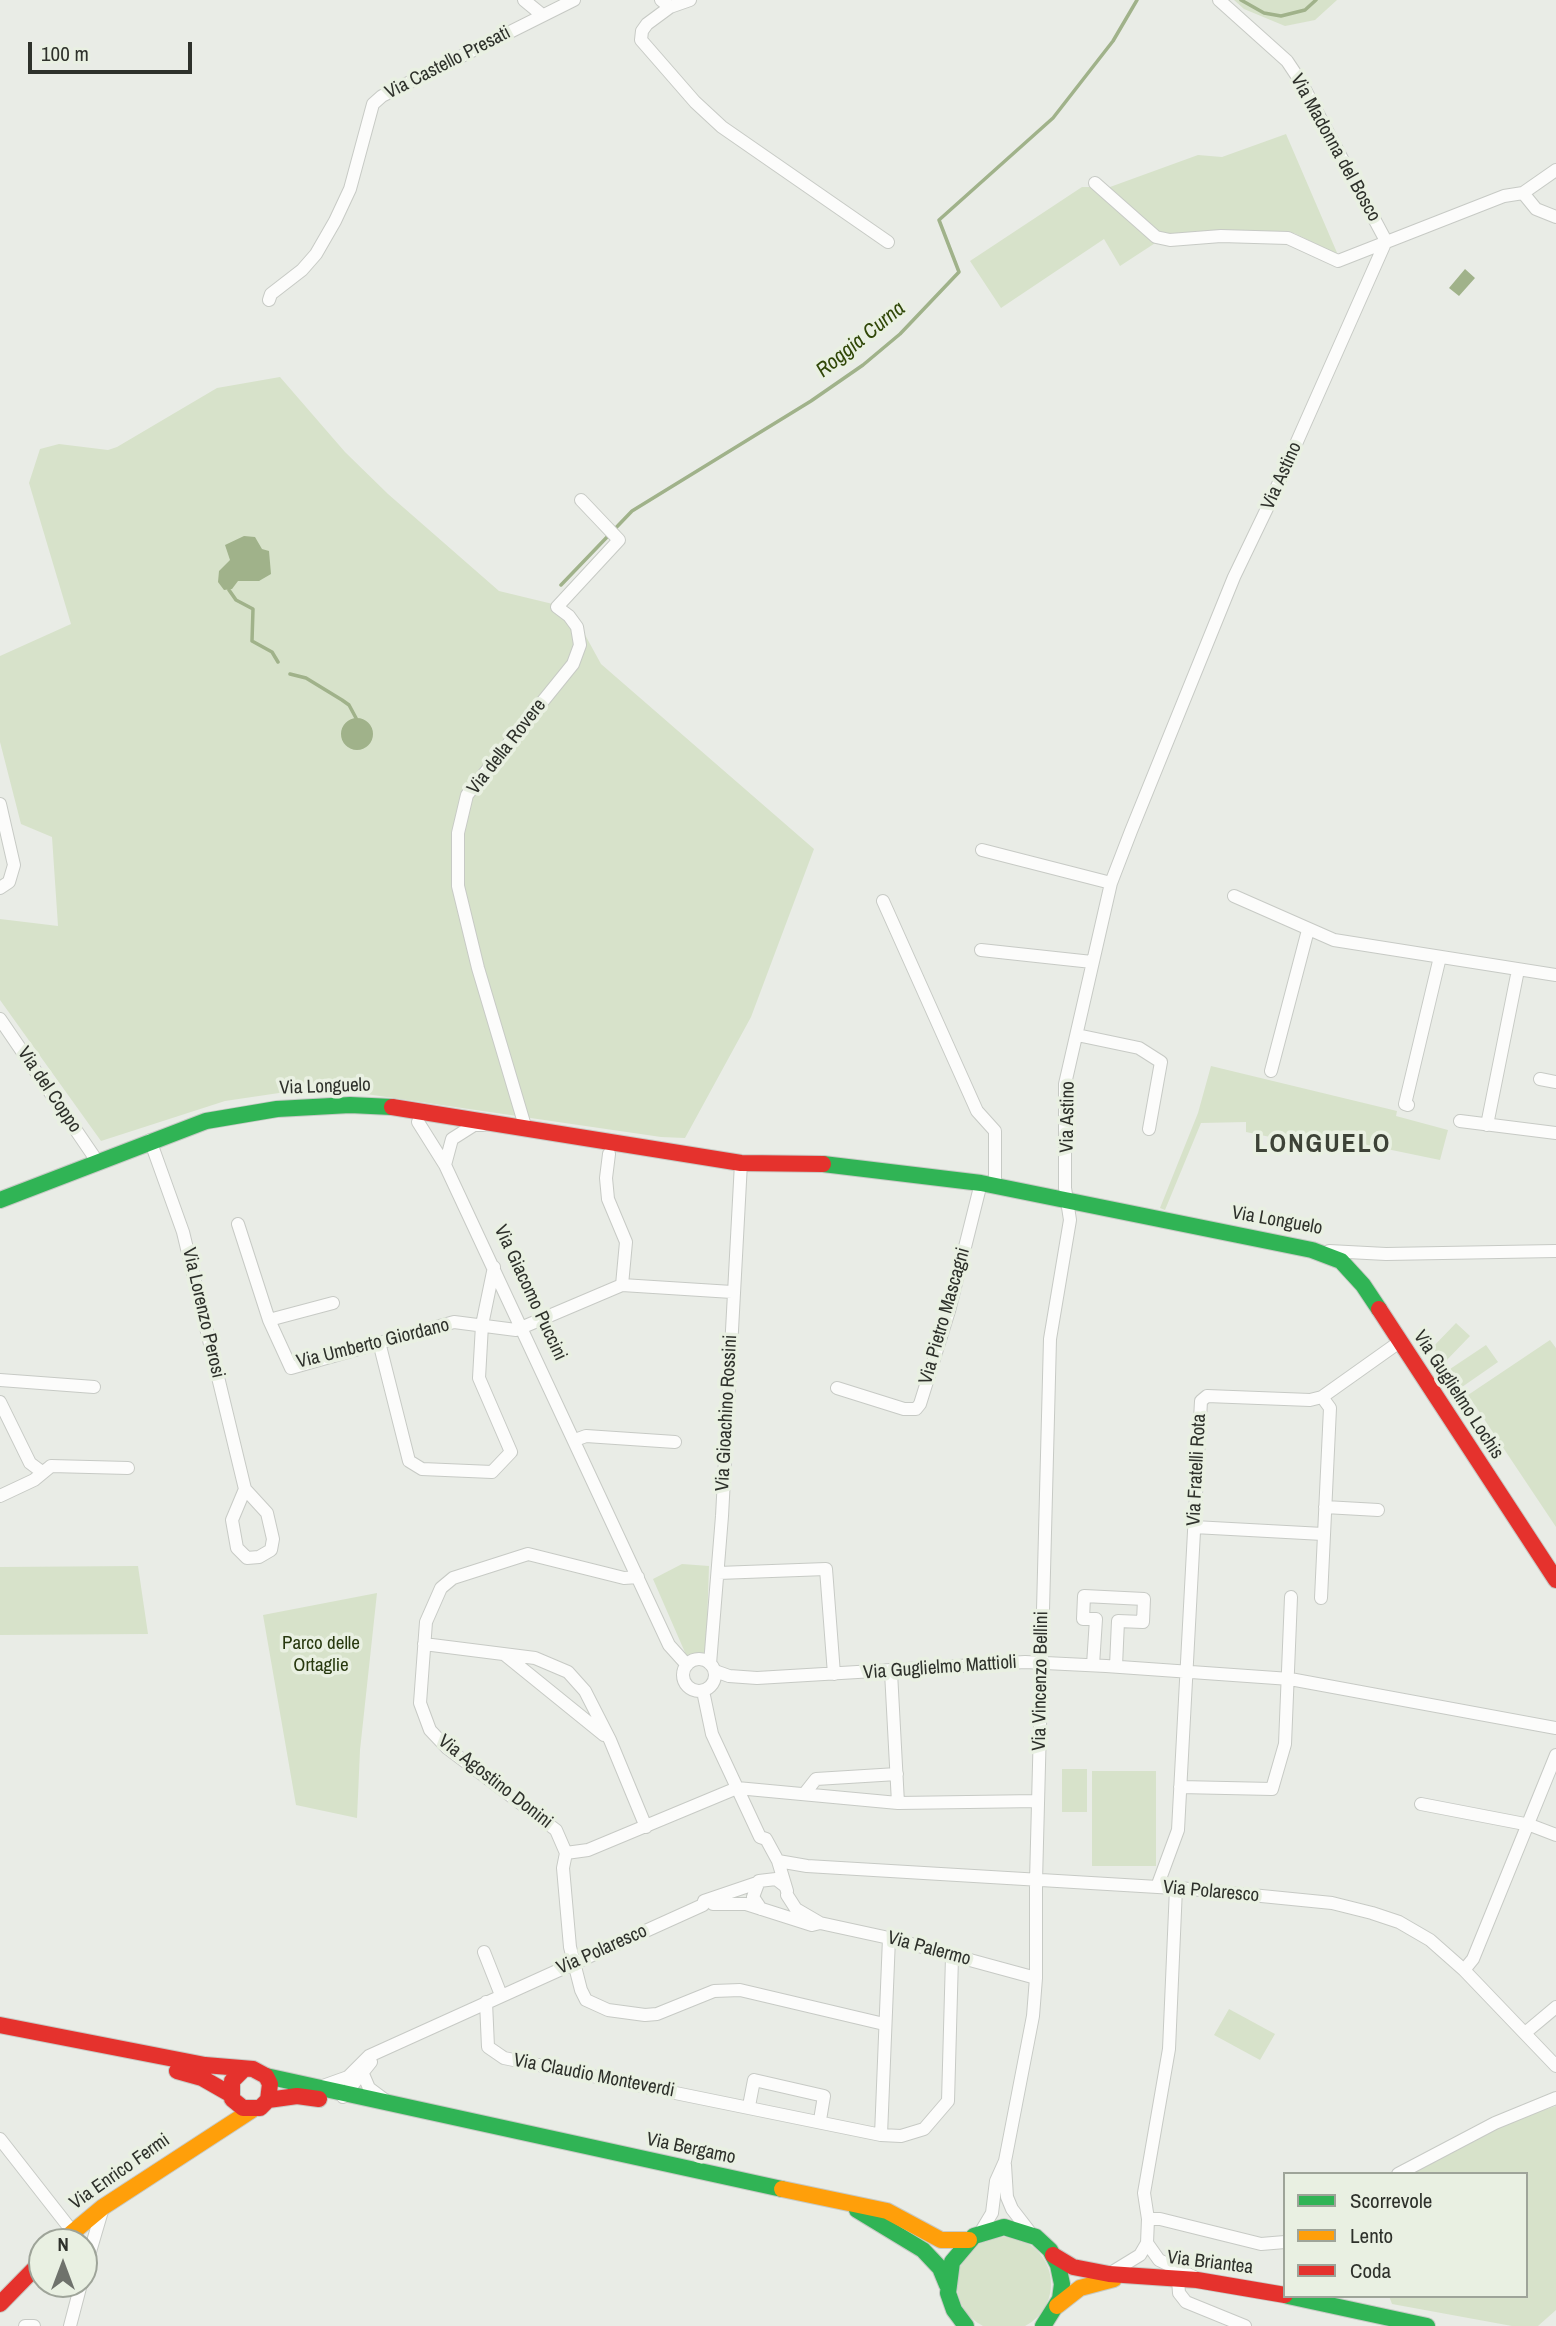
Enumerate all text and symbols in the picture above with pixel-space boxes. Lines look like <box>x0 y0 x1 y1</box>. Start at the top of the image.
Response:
street label: Via Castello Presati <box>382 22 514 104</box>
scale bar <box>32 28 196 72</box>
text: 100 m <box>41 39 89 68</box>
street label: Via Madonna del Bosco <box>1285 70 1385 226</box>
water label: Roggia Curna <box>811 296 911 384</box>
street label: Via Astino <box>1257 439 1307 513</box>
street label: Via della Rovere <box>463 695 551 799</box>
street label: Via del Coppo <box>12 1043 86 1137</box>
street label: Via Longuelo <box>279 1074 371 1100</box>
street label: Via Astino <box>1056 1081 1080 1153</box>
district label: LONGUELO <box>1256 1129 1390 1161</box>
street label: Via Longuelo <box>1230 1202 1324 1240</box>
street label: Via Giacomo Puccini <box>489 1222 571 1364</box>
street label: Via Pietro Mascagni <box>915 1245 975 1387</box>
street label: Via Lorenzo Perosi <box>177 1246 229 1380</box>
street label: Via Umberto Giordano <box>294 1314 452 1374</box>
street label: Via Guglielmo Lochis <box>1408 1326 1508 1464</box>
street label: Via Gioachino Rossini <box>712 1334 742 1492</box>
street label: Via Fratelli Rota <box>1183 1413 1211 1527</box>
street label: Via Vincenzo Bellini <box>1028 1611 1054 1751</box>
park label: Parco delle Ortaglie <box>282 1633 360 1677</box>
street label: Via Guglielmo Mattioli <box>862 1651 1018 1685</box>
street label: Via Agostino Donini <box>433 1730 557 1834</box>
street label: Via Polaresco <box>1162 1876 1260 1908</box>
street label: Via Polaresco <box>553 1920 651 1980</box>
street label: Via Palermo <box>885 1927 973 1971</box>
street label: Via Claudio Monteverdi <box>512 2049 676 2103</box>
street label: Via Bergamo <box>644 2128 738 2170</box>
street label: Via Enrico Fermi <box>66 2129 174 2215</box>
legend <box>1283 2172 1528 2298</box>
text: Scorrevole <box>1350 2186 1432 2215</box>
text: Lento <box>1350 2221 1393 2250</box>
north arrow <box>28 2228 98 2298</box>
text: N <box>57 2231 69 2257</box>
street label: Via Briantea <box>1166 2246 1254 2280</box>
text: Coda <box>1350 2256 1391 2285</box>

